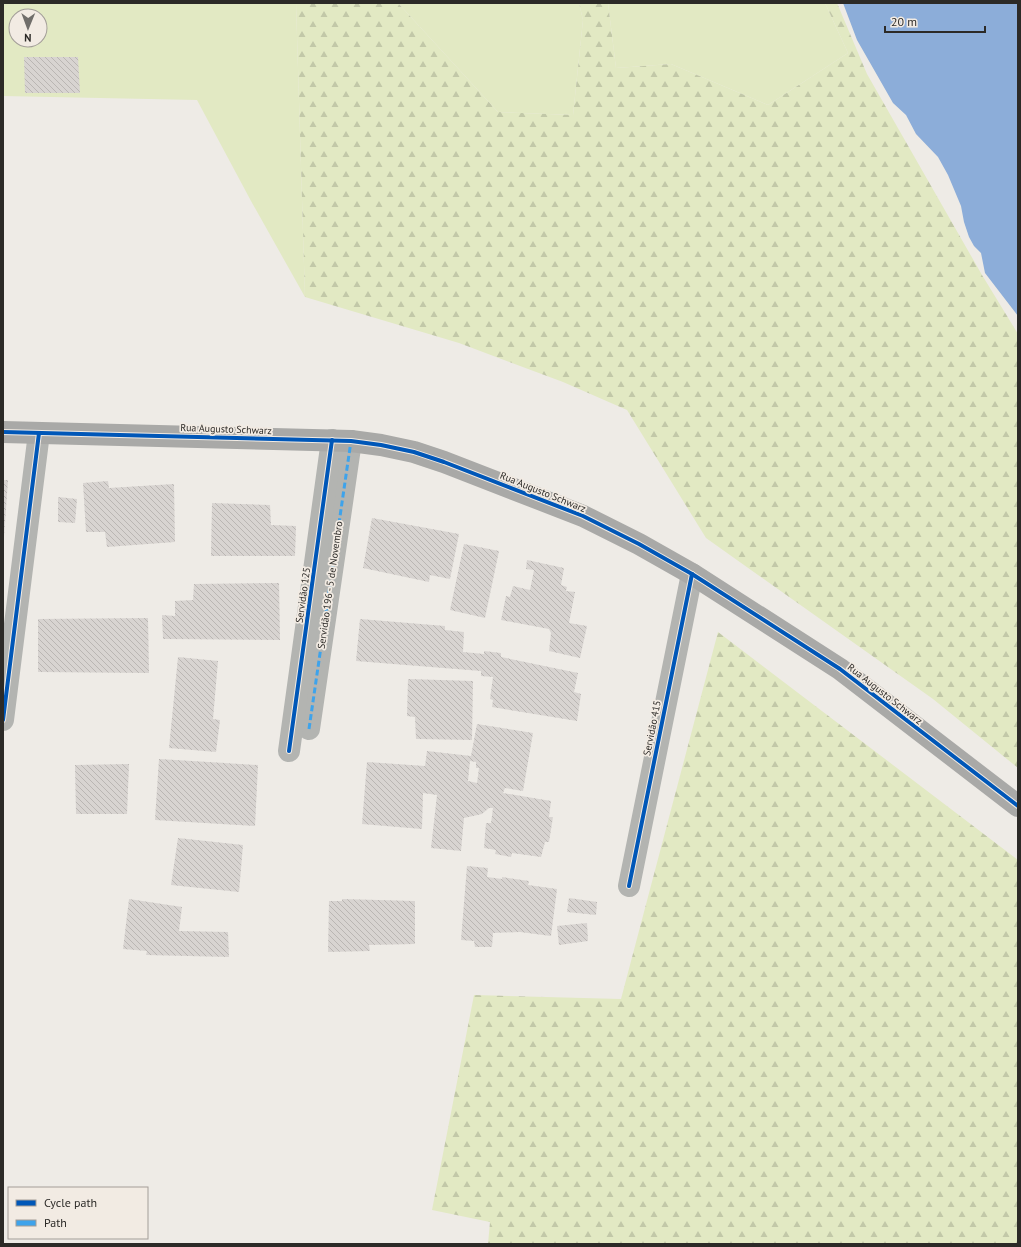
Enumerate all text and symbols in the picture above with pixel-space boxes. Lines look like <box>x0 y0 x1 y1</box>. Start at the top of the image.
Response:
north arrow <box>8 8 48 48</box>
scale bar <box>885 8 985 34</box>
text: 20 m <box>891 14 917 29</box>
text: N <box>24 31 32 45</box>
street label: Rua Augusto Schwarz <box>180 421 272 437</box>
street label: Rua Augusto Schwarz <box>498 469 588 515</box>
street label: Servidão 196 - 5 de Novembro <box>315 520 345 650</box>
street label: Servidão 125 <box>293 566 313 624</box>
street label: Rua Augusto Schwarz <box>845 661 925 727</box>
street label: Servidão 415 <box>640 699 664 757</box>
legend <box>8 1187 148 1239</box>
text: Cycle path <box>44 1195 97 1210</box>
text: Path <box>44 1215 67 1230</box>

